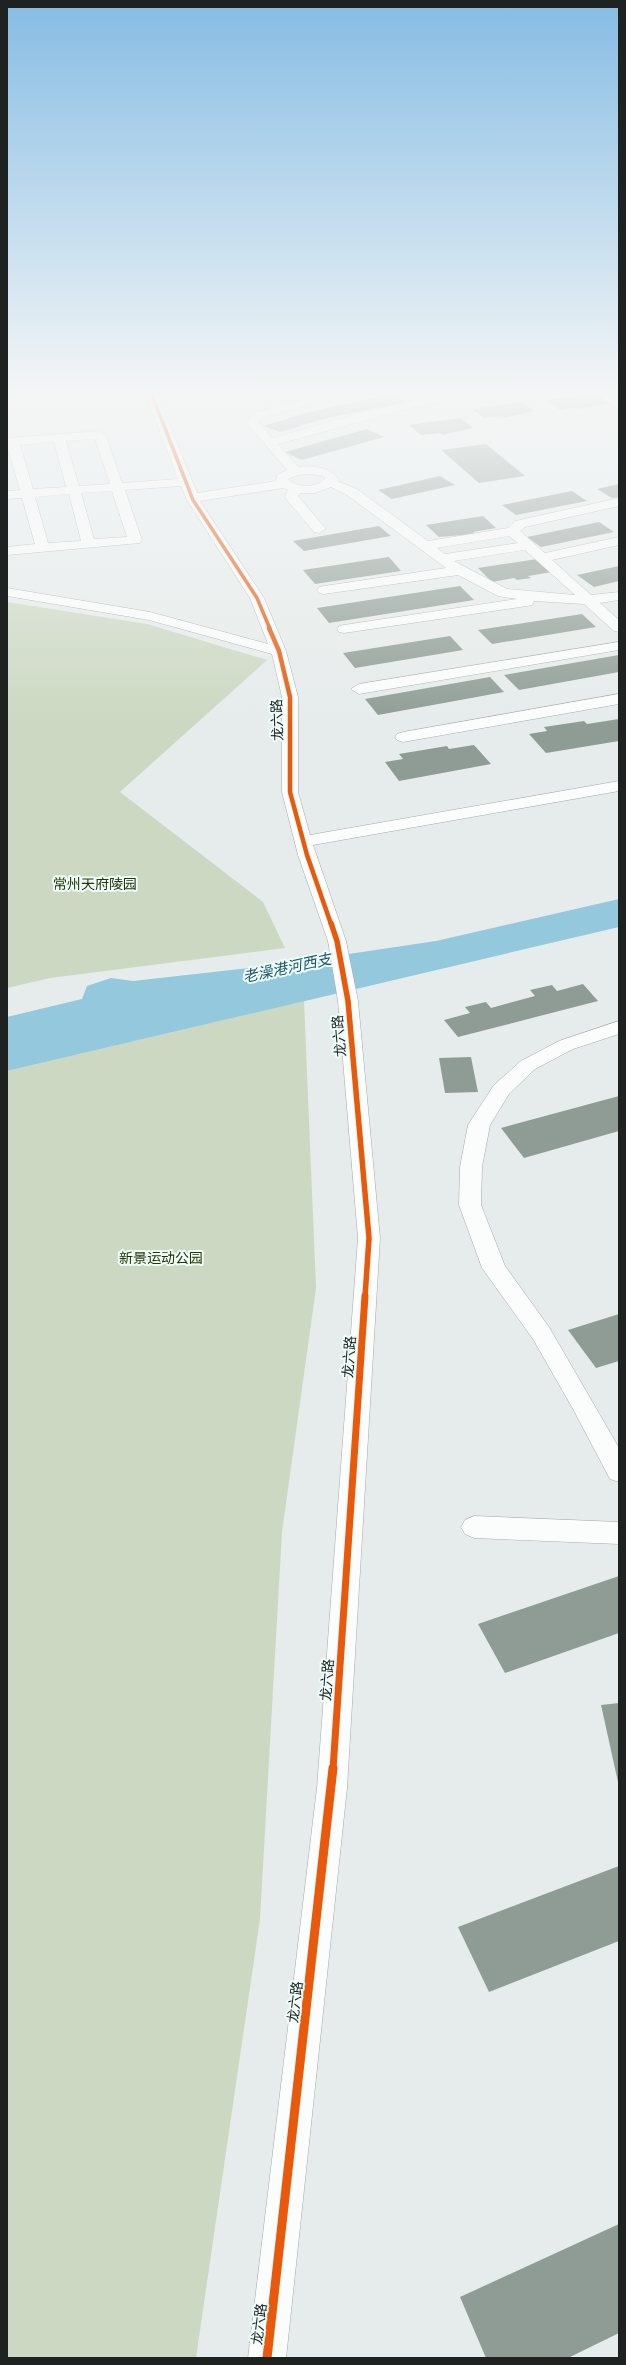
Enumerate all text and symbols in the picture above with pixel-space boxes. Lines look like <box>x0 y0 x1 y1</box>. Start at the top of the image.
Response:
street label: 龙六路 <box>268 699 286 741</box>
park label: 常州天府陵园 <box>53 876 137 892</box>
water label: 老澡港河西支 <box>241 950 335 985</box>
street label: 龙六路 <box>329 1014 349 1058</box>
park label: 新景运动公园 <box>119 1251 203 1266</box>
street label: 龙六路 <box>340 1335 358 1379</box>
street label: 龙六路 <box>318 1658 336 1702</box>
street label: 龙六路 <box>285 1980 305 2024</box>
street label: 龙六路 <box>249 2302 269 2346</box>

